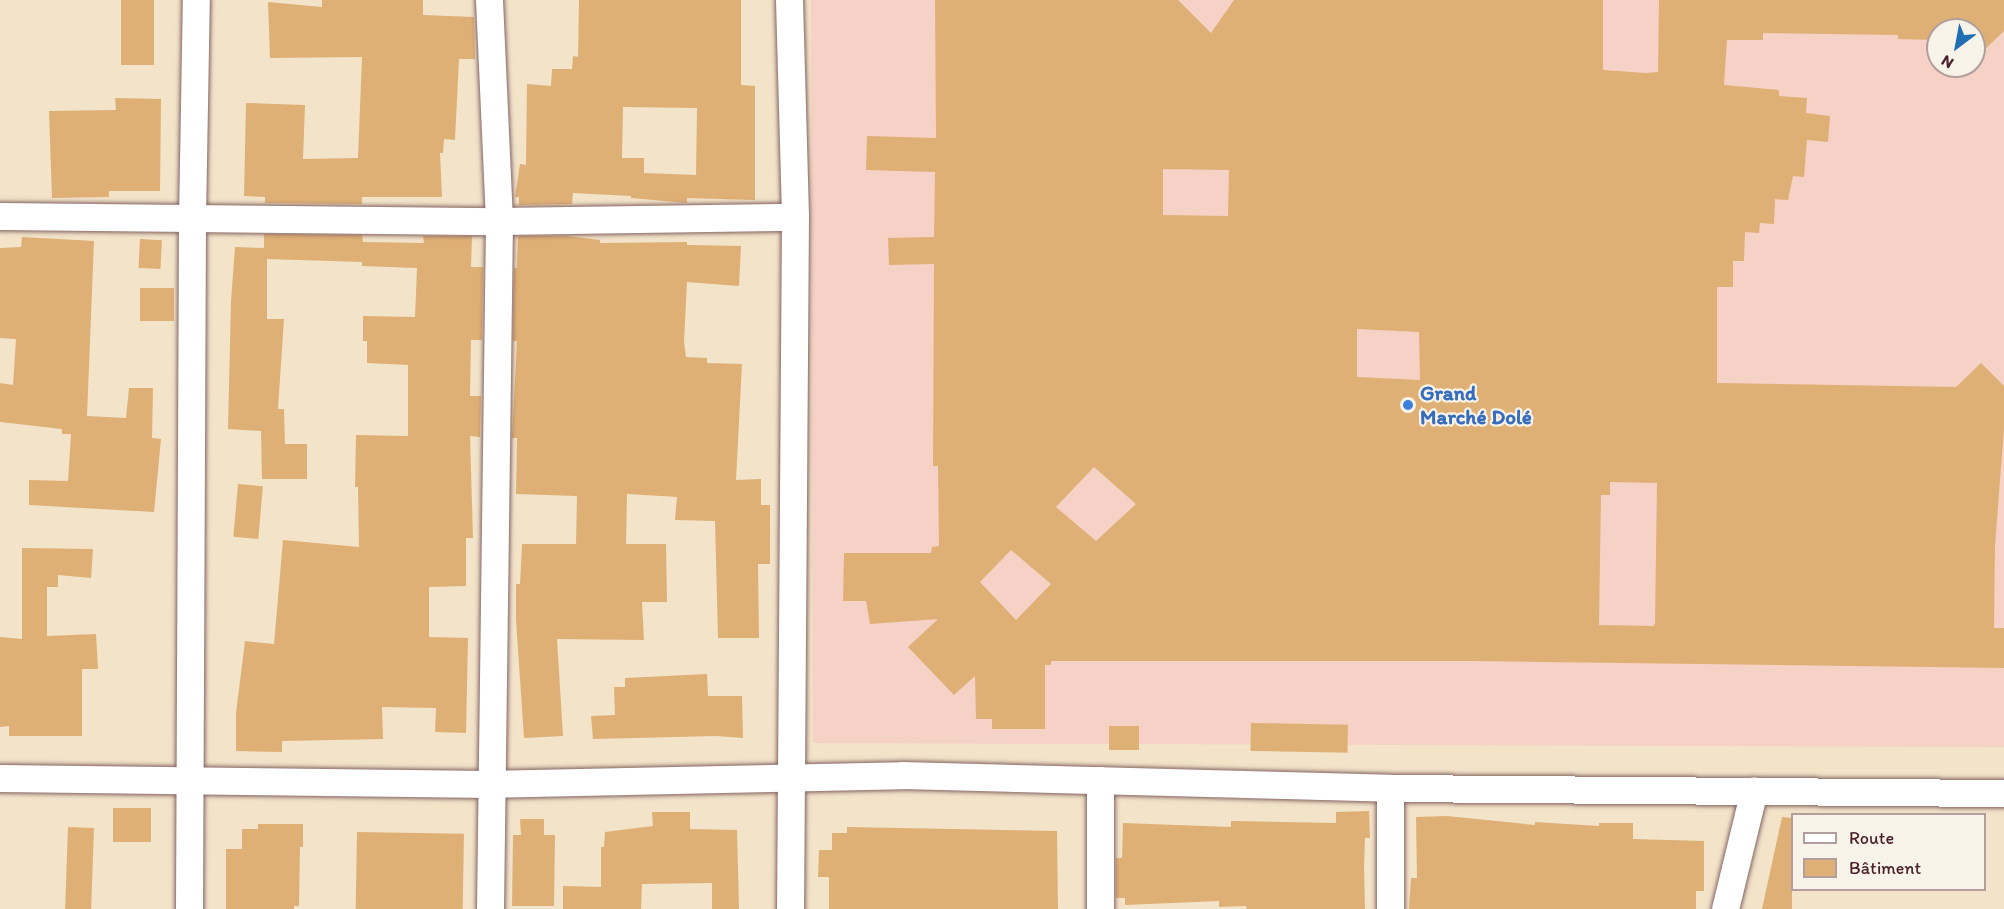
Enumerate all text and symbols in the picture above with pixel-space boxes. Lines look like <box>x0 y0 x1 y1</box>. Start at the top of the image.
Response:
north arrow <box>1926 18 1986 78</box>
text: N <box>1938 51 1957 73</box>
place label: Grand Marché Dolé <box>1420 380 1532 430</box>
marker: Grand Marché Dolé <box>1401 398 1415 412</box>
legend <box>1791 813 1986 891</box>
text: Route <box>1849 827 1894 849</box>
text: Bâtiment <box>1849 857 1921 879</box>

